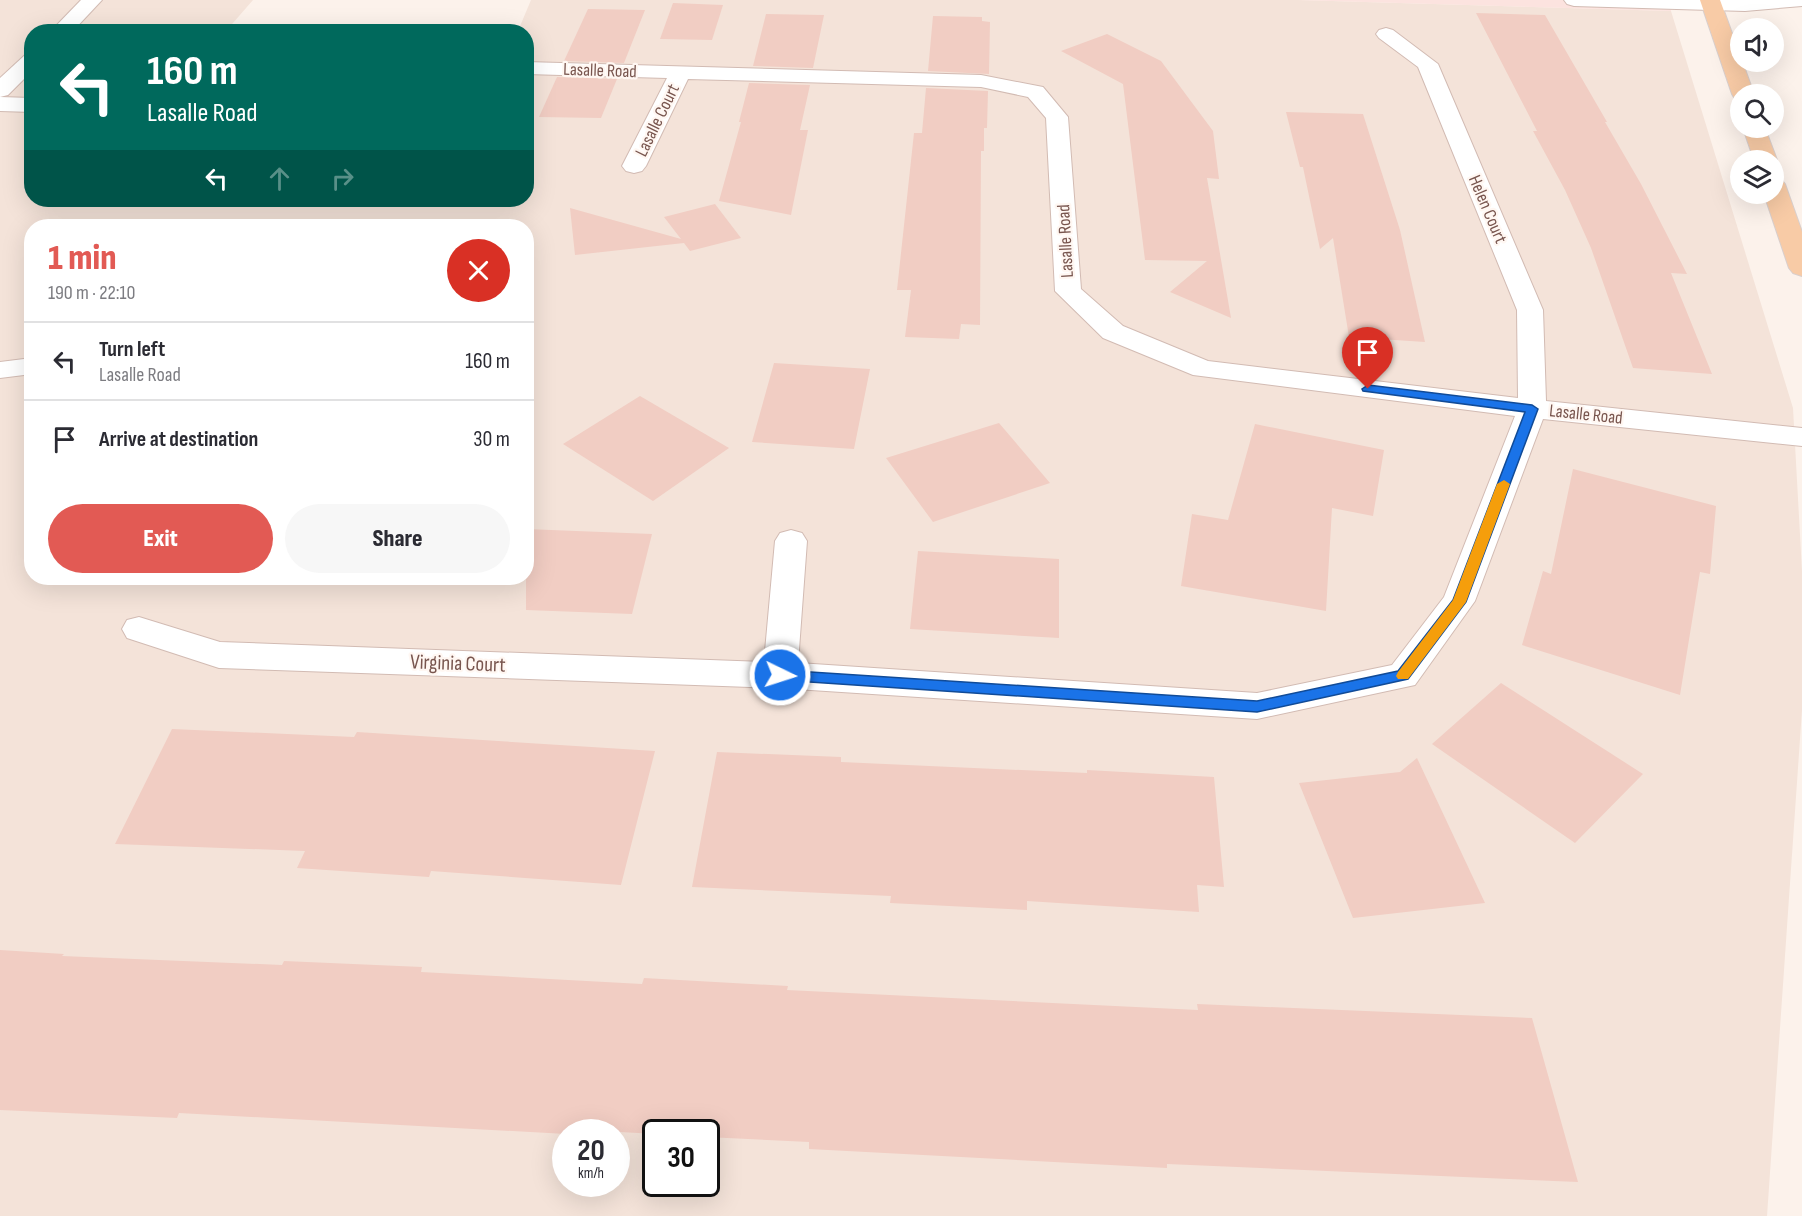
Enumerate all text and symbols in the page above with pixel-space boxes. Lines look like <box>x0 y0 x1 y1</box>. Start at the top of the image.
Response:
map controls <box>1730 18 1784 204</box>
button: sound <box>1730 18 1784 72</box>
text: 160 m <box>147 46 238 97</box>
icon: left <box>48 48 126 126</box>
street label: Lasalle Road <box>563 59 637 82</box>
street label: Lasalle Court <box>631 80 684 160</box>
button: search <box>1730 84 1784 138</box>
text: Lasalle Road <box>147 97 258 129</box>
button: layers <box>1730 150 1784 204</box>
icon: left <box>200 162 233 195</box>
icon: ahead <box>263 162 296 195</box>
icon: right <box>326 162 359 195</box>
street label: Helen Court <box>1464 172 1511 247</box>
street label: Lasalle Road <box>1053 204 1078 278</box>
text: 1 min <box>48 237 116 280</box>
button: close <box>447 239 510 302</box>
text: 190 m · 22:10 <box>48 281 135 305</box>
pin <box>1342 327 1393 389</box>
text: Turn left <box>99 336 165 363</box>
icon: arrive <box>1351 336 1384 369</box>
icon: left <box>48 345 81 378</box>
text: 160 m <box>465 348 510 375</box>
text: Lasalle Road <box>99 363 181 387</box>
street label: Lasalle Road <box>1548 400 1624 429</box>
icon: arrive <box>48 423 81 456</box>
text: Arrive at destination <box>99 426 258 453</box>
text: 30 m <box>473 426 510 453</box>
button: Exit <box>48 504 273 573</box>
button: Share <box>285 504 510 573</box>
position arrow <box>748 643 812 707</box>
street label: Virginia Court <box>410 649 506 678</box>
speed limit sign: 30 <box>642 1119 720 1197</box>
text: 20 <box>577 1133 605 1169</box>
text: km/h <box>578 1164 604 1183</box>

